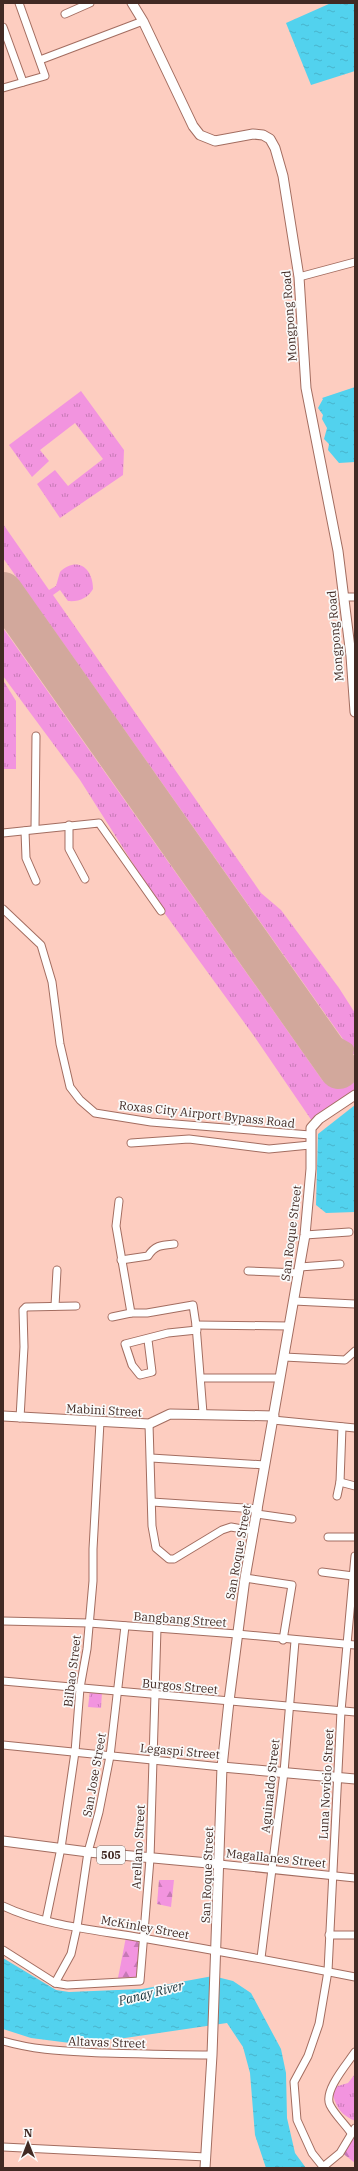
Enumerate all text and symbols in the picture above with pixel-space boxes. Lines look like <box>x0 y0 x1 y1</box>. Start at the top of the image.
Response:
street label: Mongpong Road <box>278 270 300 362</box>
street label: Mongpong Road <box>324 590 346 682</box>
street label: Roxas City Airport Bypass Road <box>118 1097 296 1131</box>
street label: San Roque Street <box>278 1184 304 1282</box>
street label: Mabini Street <box>66 1401 142 1419</box>
street label: San Roque Street <box>222 1503 254 1601</box>
street label: Bangbang Street <box>133 1608 227 1630</box>
street label: Bilbao Street <box>60 1634 84 1708</box>
street label: Burgos Street <box>141 1675 219 1697</box>
street label: Luna Novicio Street <box>316 1728 336 1840</box>
street label: San Jose Street <box>79 1732 109 1818</box>
street label: Aguinaldo Street <box>258 1738 282 1834</box>
street label: Legaspi Street <box>139 1740 221 1762</box>
street label: Arellano Street <box>128 1804 148 1890</box>
street label: San Roque Street <box>198 1827 216 1923</box>
street label: Magallanes Street <box>225 1845 327 1871</box>
road number: 505 <box>97 1846 125 1864</box>
street label: McKinley Street <box>100 1912 190 1942</box>
water label: Panay River <box>116 1977 186 2010</box>
street label: Altavas Street <box>68 2033 146 2051</box>
north arrow <box>8 2123 48 2163</box>
text: N <box>24 2126 33 2140</box>

